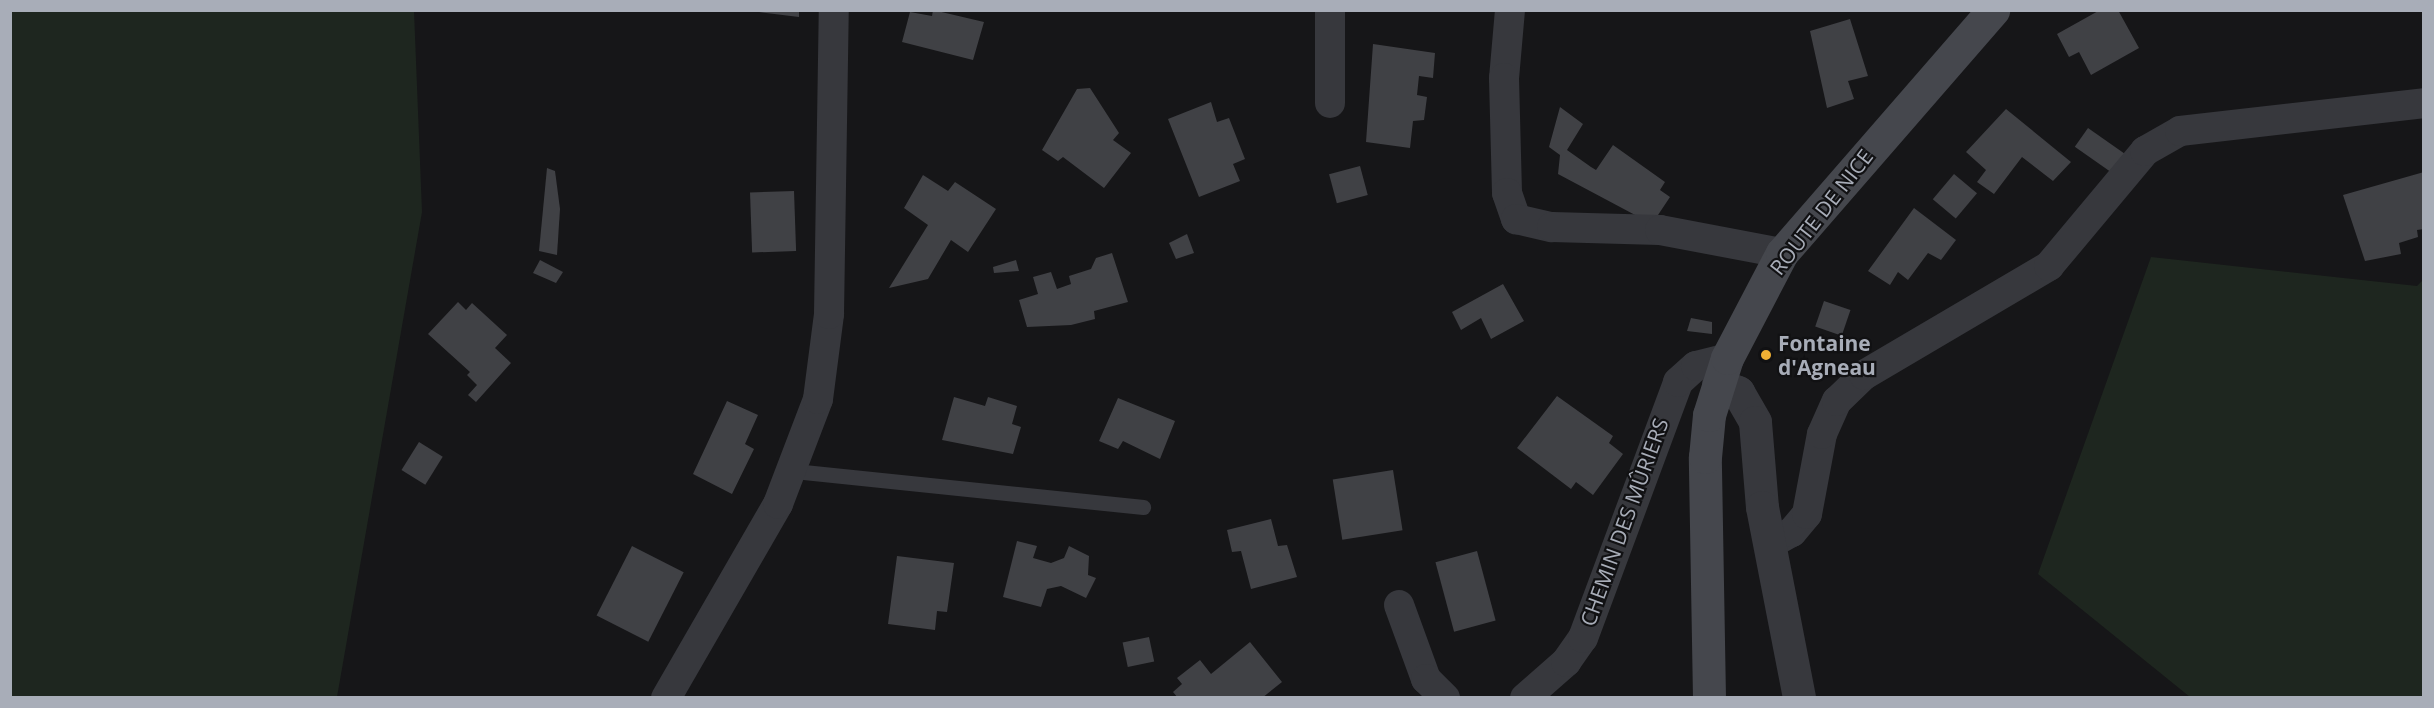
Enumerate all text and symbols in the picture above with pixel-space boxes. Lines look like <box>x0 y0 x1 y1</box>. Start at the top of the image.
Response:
street label: ROUTE DE NICE <box>1764 144 1878 280</box>
place label: Fontaine d'Agneau <box>1778 330 1876 380</box>
marker: Fontaine d'Agneau <box>1759 348 1773 362</box>
street label: CHEMIN DES MÛRIERS <box>1575 415 1673 629</box>

